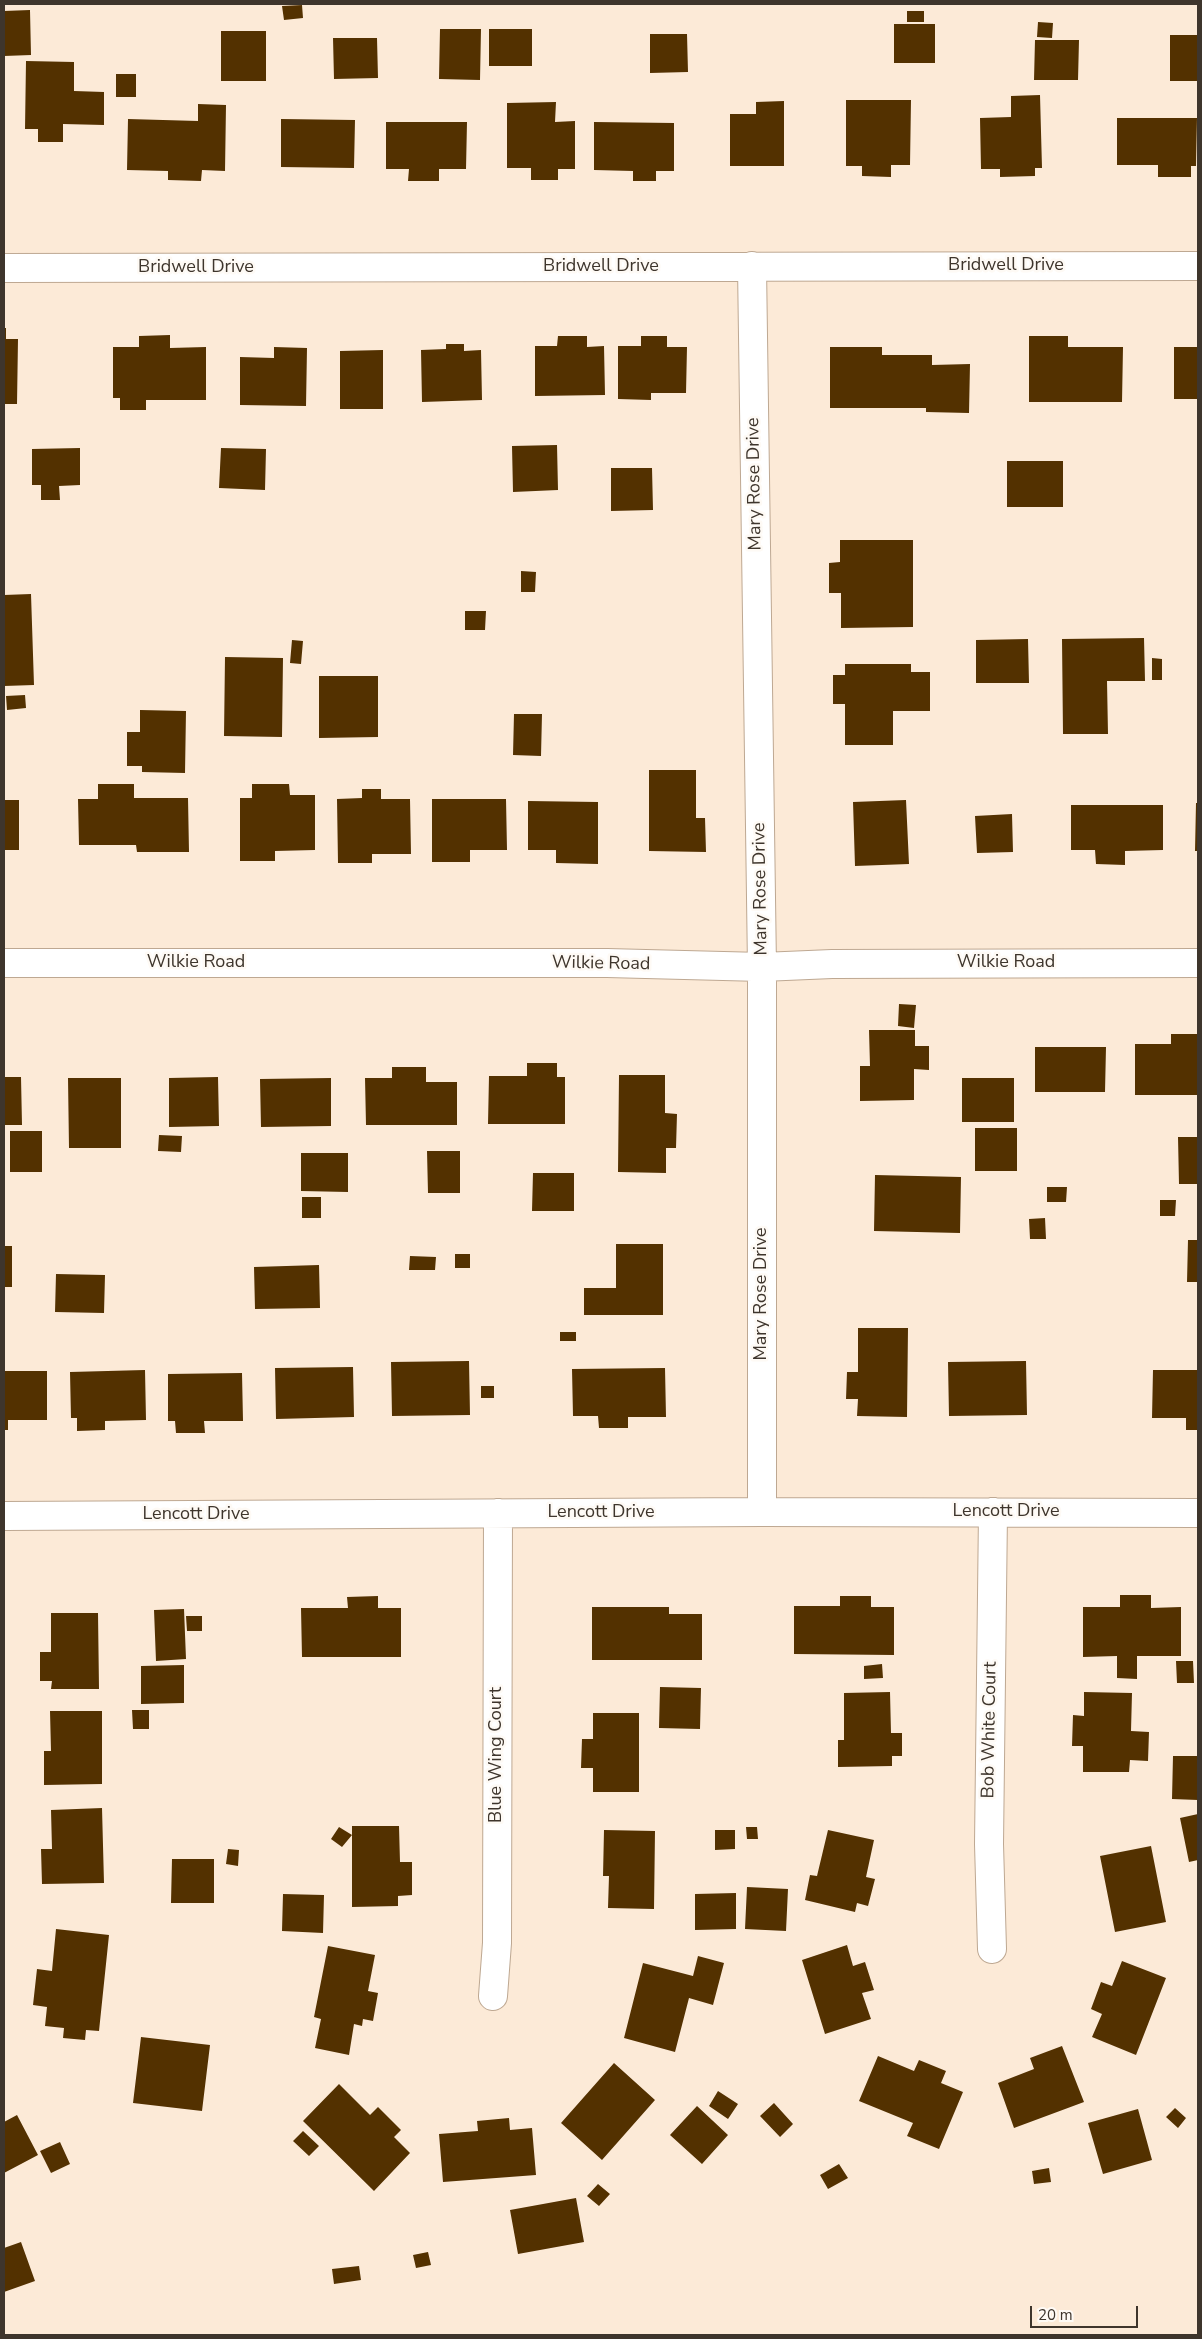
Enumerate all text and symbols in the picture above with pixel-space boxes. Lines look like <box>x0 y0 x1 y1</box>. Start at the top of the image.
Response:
street label: Bridwell Drive <box>948 255 1064 277</box>
street label: Bridwell Drive <box>543 256 659 278</box>
street label: Bridwell Drive <box>138 257 254 279</box>
street label: Mary Rose Drive <box>743 417 767 551</box>
street label: Mary Rose Drive <box>749 822 773 956</box>
street label: Wilkie Road <box>147 952 245 974</box>
street label: Wilkie Road <box>552 952 650 976</box>
street label: Wilkie Road <box>957 952 1055 974</box>
street label: Mary Rose Drive <box>751 1227 773 1361</box>
street label: Lencott Drive <box>952 1501 1060 1523</box>
street label: Lencott Drive <box>547 1502 655 1524</box>
street label: Lencott Drive <box>142 1504 250 1526</box>
street label: Bob White Court <box>978 1661 1002 1799</box>
street label: Blue Wing Court <box>486 1687 508 1823</box>
scale bar <box>1032 2296 1140 2328</box>
text: 20 m <box>1038 2305 1073 2325</box>

